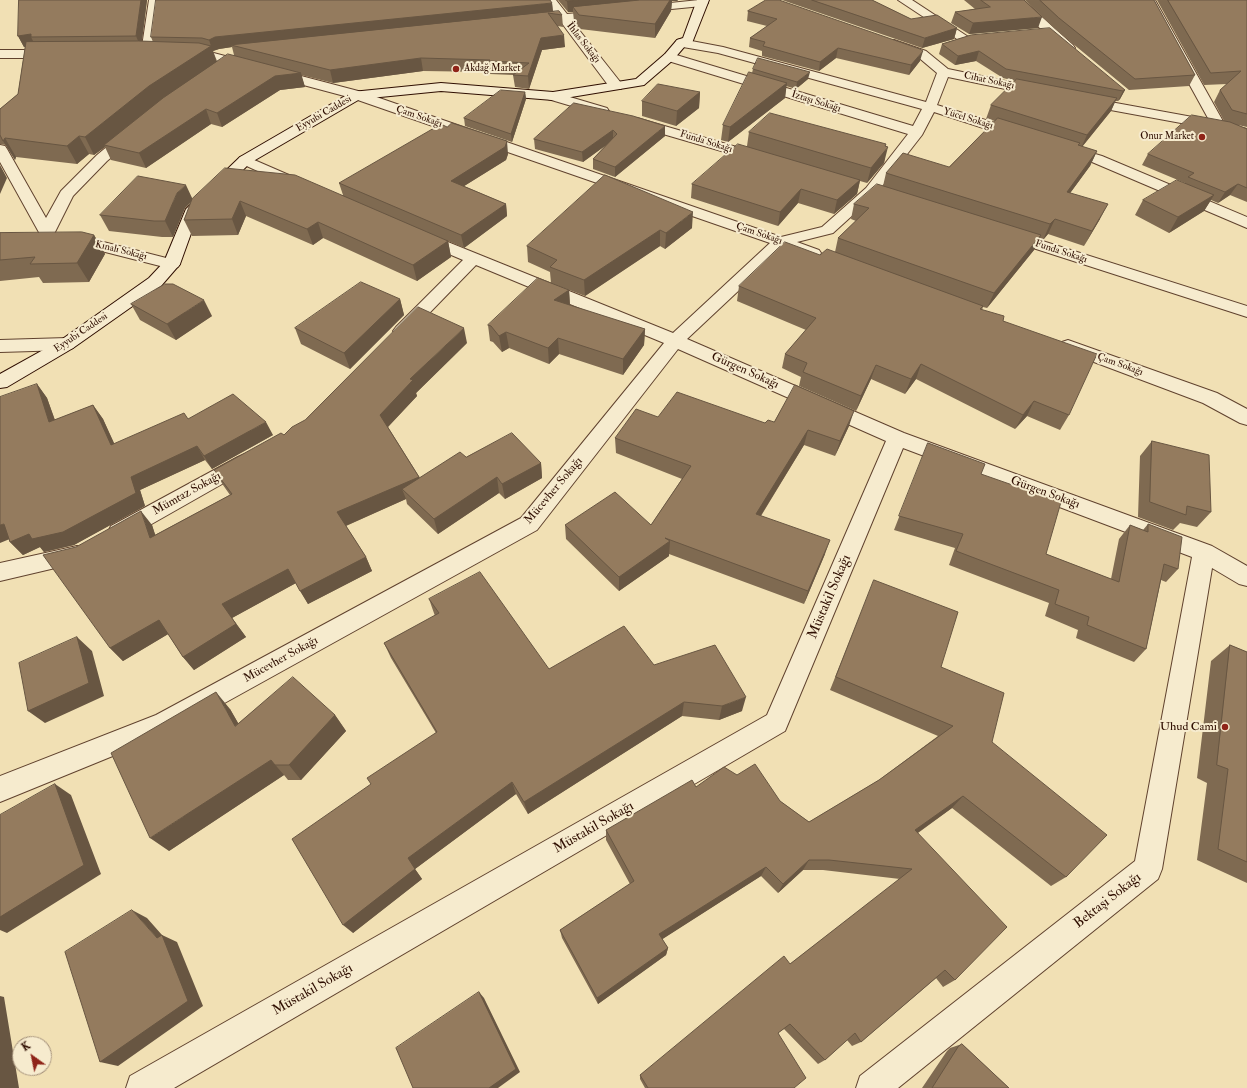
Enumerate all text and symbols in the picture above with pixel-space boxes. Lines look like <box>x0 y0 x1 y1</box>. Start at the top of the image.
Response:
street label: İhlas Sokağı <box>563 20 603 66</box>
place label: Akdağ Market <box>464 63 521 75</box>
marker: Akdağ Market <box>451 64 461 74</box>
street label: Cihat Sokağı <box>963 70 1015 92</box>
street label: İztaşı Sokağı <box>790 89 842 115</box>
street label: Eyyubi Caddesi <box>294 93 354 135</box>
street label: Çam Sokağı <box>394 104 444 130</box>
street label: Yücel Sokağı <box>942 106 994 132</box>
street label: Funda Sokağı <box>678 128 734 156</box>
place label: Onur Market <box>1140 131 1194 143</box>
marker: Onur Market <box>1197 132 1207 142</box>
street label: Çam Sokağı <box>734 221 784 247</box>
street label: Funda Sokağı <box>1033 238 1089 266</box>
street label: Kınalı Sokağı <box>94 239 148 263</box>
street label: Eyyubi Caddesi <box>52 311 110 355</box>
street label: Gürgen Sokağı <box>709 350 781 392</box>
street label: Çam Sokağı <box>1095 351 1145 379</box>
street label: Mücevher Sokağı <box>522 455 586 527</box>
street label: Mümtaz Sokağı <box>150 469 224 519</box>
street label: Gürgen Sokağı <box>1009 474 1081 512</box>
street label: Müstakil Sokağı <box>805 552 855 642</box>
street label: Mücevher Sokağı <box>241 634 321 686</box>
place label: Uhud Cami <box>1160 720 1217 734</box>
marker: Uhud Cami <box>1220 722 1230 732</box>
street label: Müstakil Sokağı <box>551 798 637 858</box>
street label: Bektaşi Sokağı <box>1071 870 1145 932</box>
street label: Müstakil Sokağı <box>270 960 356 1020</box>
north arrow <box>12 1036 52 1076</box>
text: K <box>19 1039 33 1054</box>

